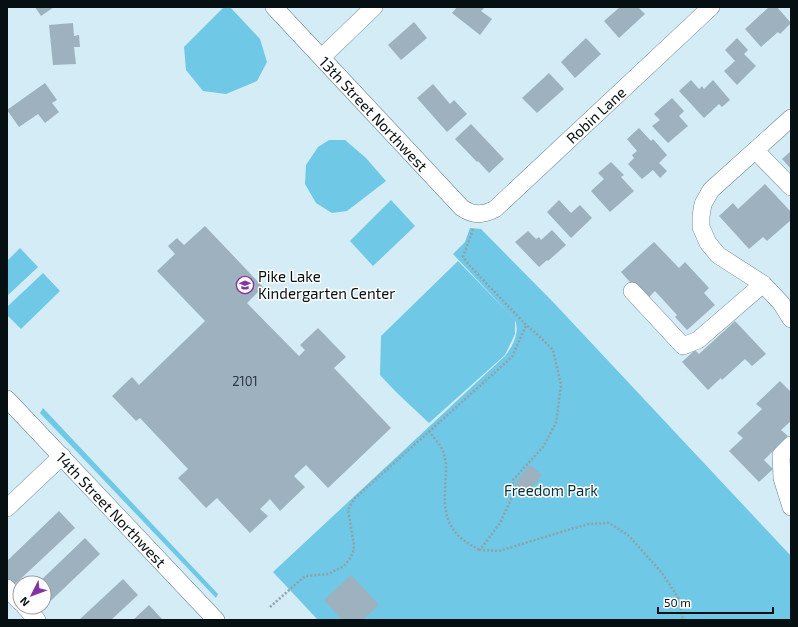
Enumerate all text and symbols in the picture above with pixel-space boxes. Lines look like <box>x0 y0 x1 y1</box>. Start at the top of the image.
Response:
street label: 13th Street Northwest <box>316 53 432 175</box>
street label: Robin Lane <box>562 83 629 147</box>
place label: Pike Lake Kindergarten Center <box>258 267 395 302</box>
school or university icon: Pike Lake Kindergarten Center <box>235 275 255 295</box>
house number: 2101 <box>232 373 258 389</box>
street label: 14th Street Northwest <box>53 448 170 571</box>
park label: Freedom Park <box>504 481 598 499</box>
north arrow <box>12 575 52 615</box>
scale bar <box>658 589 773 615</box>
text: N <box>17 595 32 609</box>
text: 50 m <box>664 595 691 609</box>

